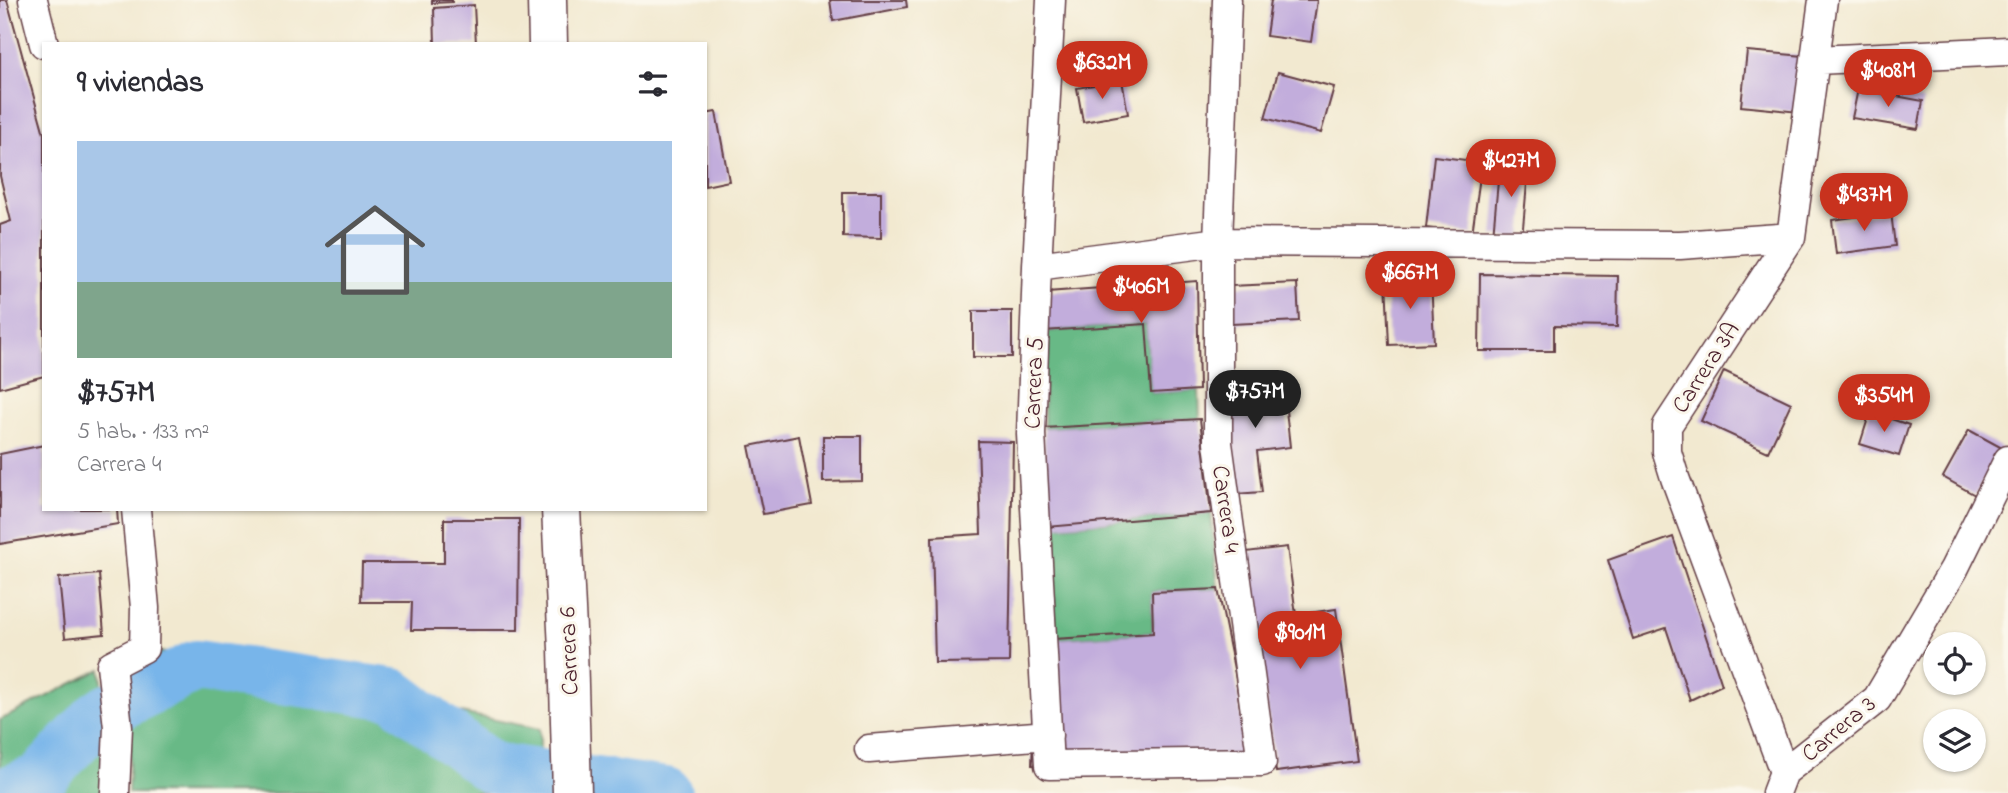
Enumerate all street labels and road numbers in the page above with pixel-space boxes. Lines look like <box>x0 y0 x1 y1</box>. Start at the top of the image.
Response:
street label: Carrera 3A <box>1664 316 1750 421</box>
street label: Carrera 5 <box>1016 336 1055 430</box>
street label: Carrera 4 <box>1201 463 1248 555</box>
street label: Carrera 6 <box>551 606 590 696</box>
street label: Carrera 3 <box>1795 688 1885 772</box>

